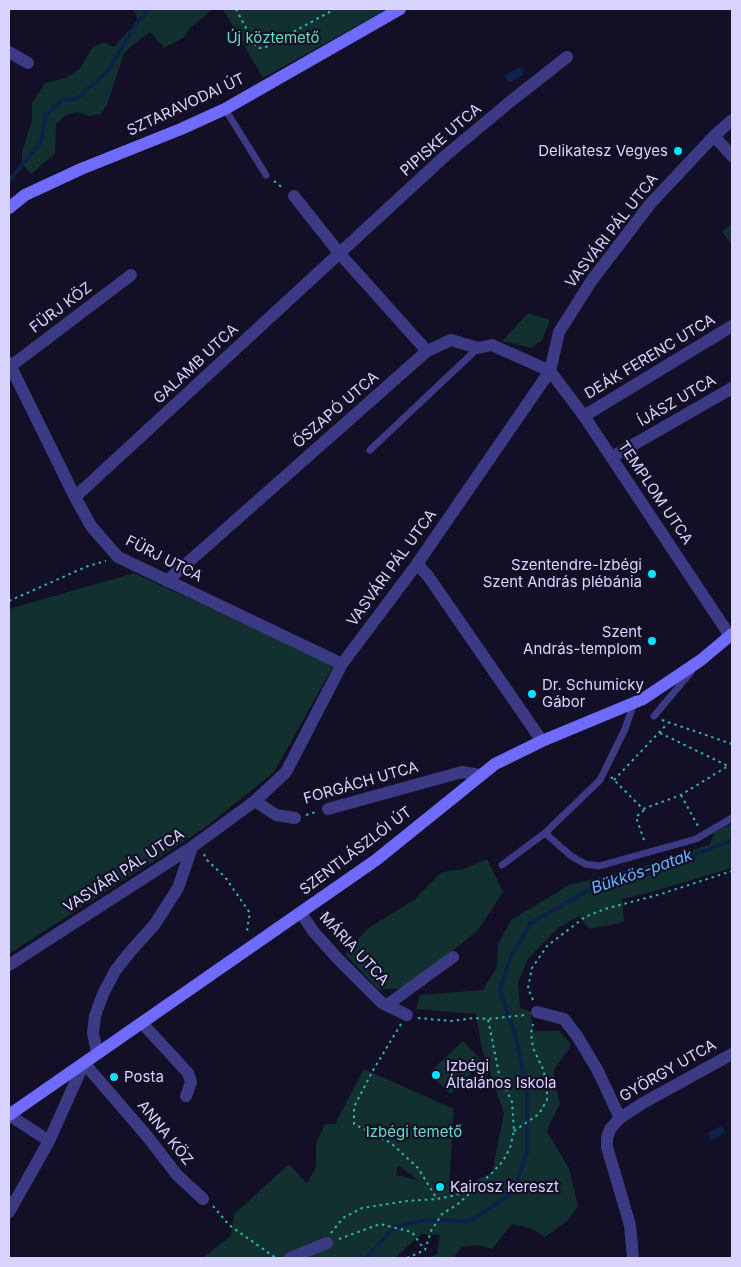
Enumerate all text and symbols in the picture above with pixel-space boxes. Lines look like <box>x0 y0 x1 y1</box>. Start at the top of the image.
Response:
park label: Új köztemető <box>226 29 320 47</box>
street label: SZTARAVODAI ÚT <box>124 70 248 140</box>
street label: PIPISKE UTCA <box>397 100 485 180</box>
place label: Delikatesz Vegyes <box>538 142 668 160</box>
marker: Delikatesz Vegyes <box>672 145 684 157</box>
street label: VASVÁRI PÁL UTCA <box>562 170 662 292</box>
street label: FÜRJ KÖZ <box>26 279 96 337</box>
street label: DEÁK FERENC UTCA <box>582 311 718 403</box>
street label: GALAMB UTCA <box>150 320 242 408</box>
street label: ŐSZAPÓ UTCA <box>290 368 382 452</box>
street label: ÍJÁSZ UTCA <box>635 371 719 431</box>
street label: TEMPLOM UTCA <box>614 438 696 548</box>
street label: VASVÁRI PÁL UTCA <box>344 506 440 630</box>
street label: FÜRJ UTCA <box>123 532 205 586</box>
place label: Szentendre-Izbégi Szent András plébánia <box>483 556 642 591</box>
marker: Szentendre-Izbégi Szent András plébánia <box>646 568 658 580</box>
place label: Szent András-templom <box>523 623 642 658</box>
marker: Szent András-templom <box>646 635 658 647</box>
place label: Dr. Schumicky Gábor <box>542 676 644 711</box>
marker: Dr. Schumicky Gábor <box>526 688 538 700</box>
street label: FORGÁCH UTCA <box>302 758 420 808</box>
street label: SZENTLÁSZLÓI ÚT <box>296 803 416 899</box>
street label: VASVÁRI PÁL UTCA <box>60 825 188 917</box>
water label: Bükkös-patak <box>589 846 695 898</box>
street label: MÁRIA UTCA <box>316 909 392 989</box>
street label: GYÖRGY UTCA <box>617 1036 719 1106</box>
place label: Izbégi Általános Iskola <box>446 1057 557 1092</box>
place label: Posta <box>124 1068 164 1086</box>
marker: Izbégi Általános Iskola <box>430 1069 442 1081</box>
marker: Posta <box>108 1071 120 1083</box>
street label: ANNA KÖZ <box>133 1097 197 1169</box>
park label: Izbégi temető <box>366 1123 462 1141</box>
place label: Kairosz kereszt <box>450 1178 559 1196</box>
marker: Kairosz kereszt <box>434 1181 446 1193</box>

